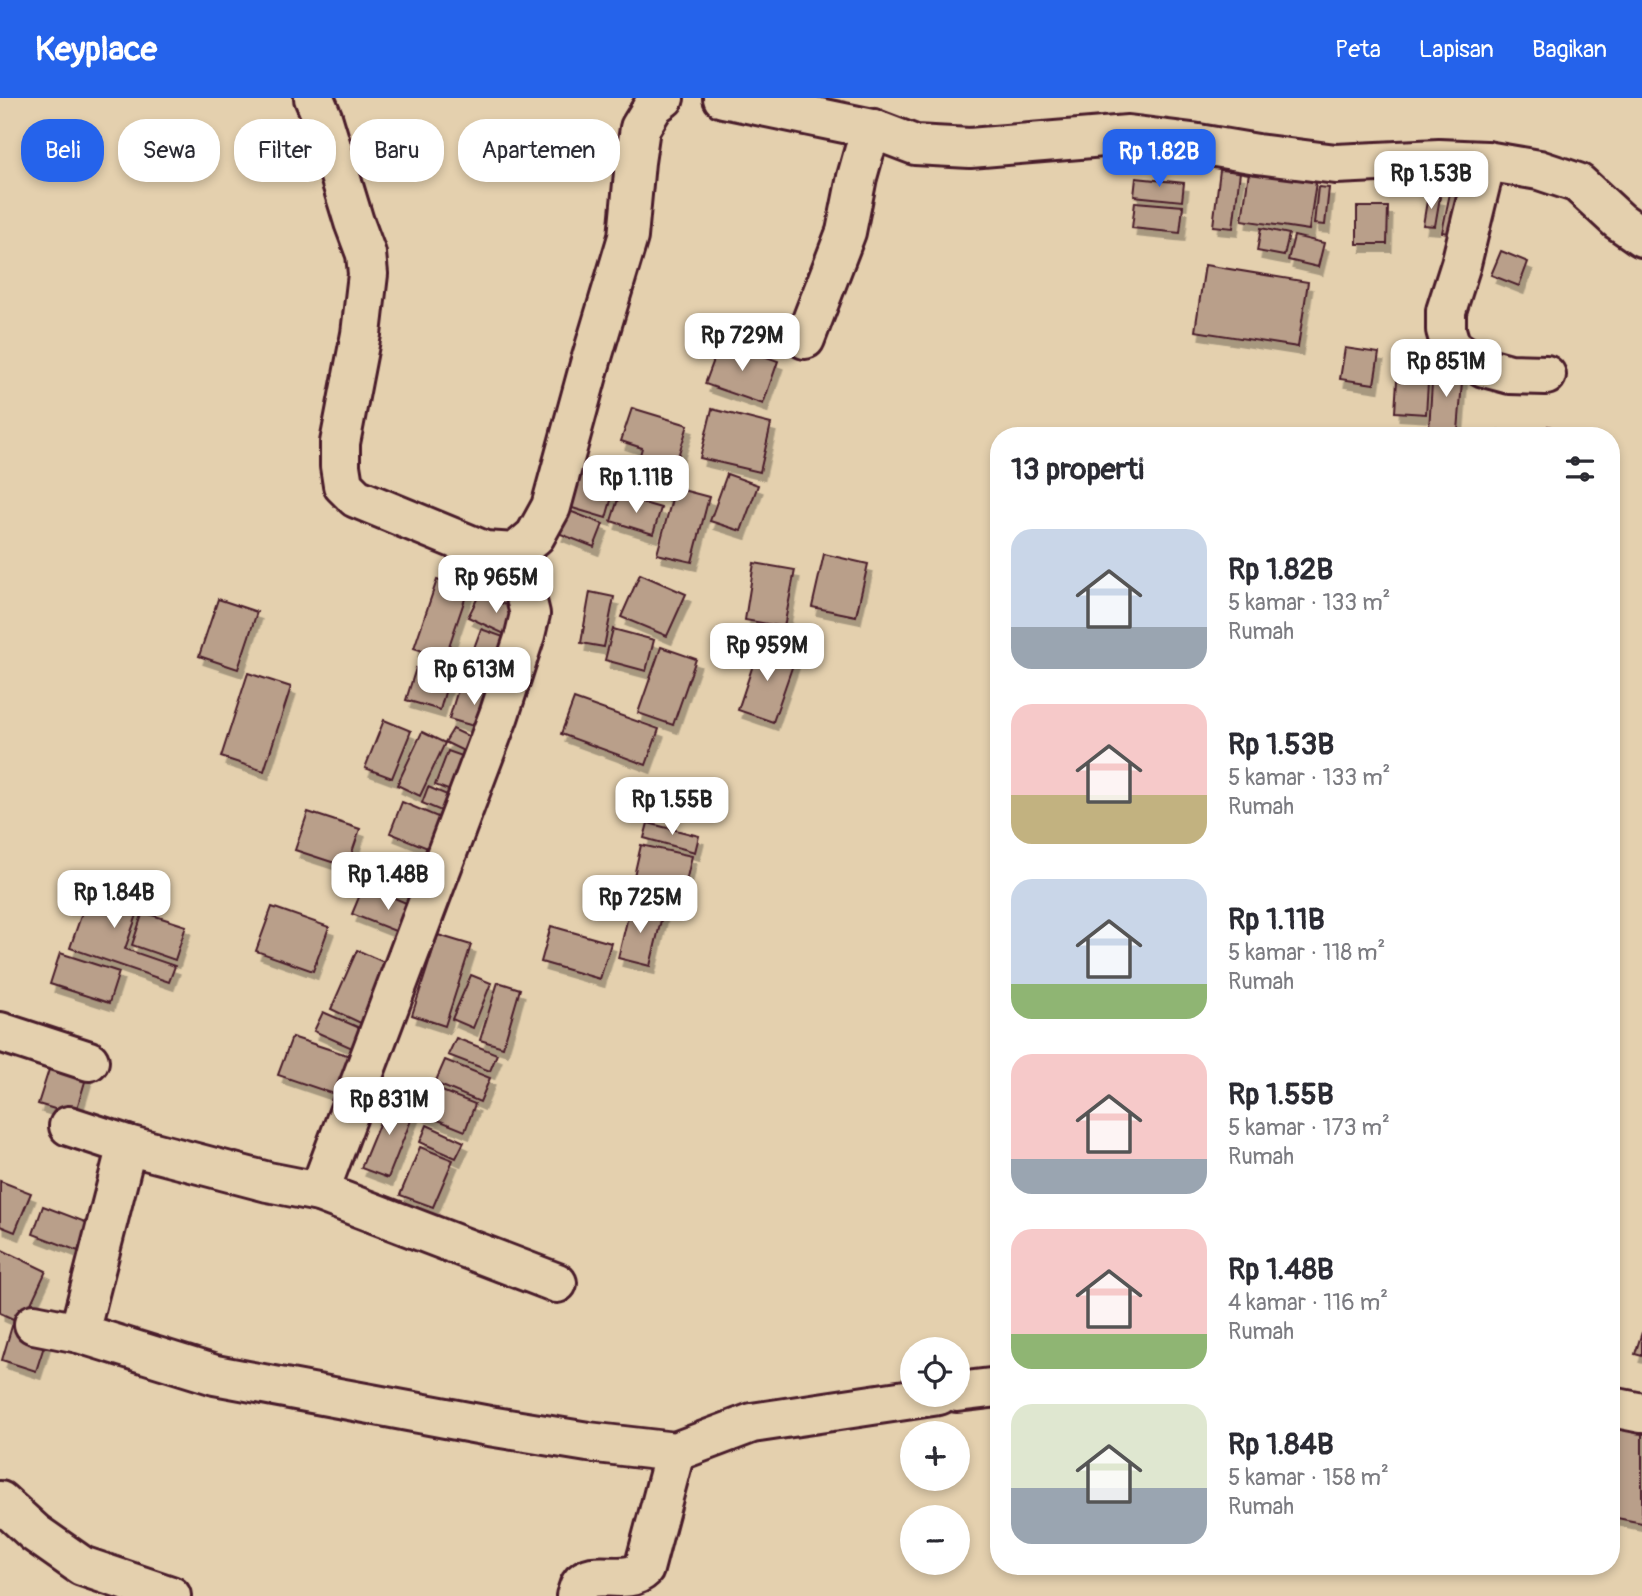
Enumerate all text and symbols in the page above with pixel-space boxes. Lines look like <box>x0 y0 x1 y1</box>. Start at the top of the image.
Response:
text: Keyplace <box>35 29 157 70</box>
text: Peta <box>1335 35 1381 64</box>
text: Lapisan <box>1419 35 1494 64</box>
text: Bagikan <box>1532 35 1607 64</box>
chip: Beli <box>21 119 104 182</box>
chip: Sewa <box>118 119 220 182</box>
chip: Filter <box>234 119 336 182</box>
chip: Baru <box>350 119 444 182</box>
chip: Apartemen <box>458 119 620 182</box>
pin: Rp 1.82B <box>1087 130 1231 189</box>
text: Rp 1.82B <box>1119 137 1199 166</box>
pin: Rp 1.53B <box>1359 152 1503 211</box>
text: Rp 1.53B <box>1390 159 1472 188</box>
pin: Rp 729M <box>677 314 807 373</box>
text: Rp 729M <box>701 321 783 350</box>
pin: Rp 851M <box>1381 340 1511 399</box>
text: Rp 851M <box>1407 347 1485 376</box>
icon: filters <box>1561 450 1599 488</box>
text: 13 properti <box>1011 451 1144 488</box>
pin: Rp 1.11B <box>564 456 708 515</box>
text: Rp 1.11B <box>599 463 673 492</box>
text: Rp 1.82B <box>1228 551 1333 588</box>
pin: Rp 965M <box>431 556 561 615</box>
icon: home <box>1067 557 1151 641</box>
text: Rp 965M <box>454 563 538 592</box>
text: 5 kamar · 133 m² <box>1228 588 1390 617</box>
text: Rumah <box>1228 617 1294 646</box>
pin: Rp 959M <box>702 624 832 683</box>
text: Rp 959M <box>726 631 808 660</box>
pin: Rp 613M <box>409 648 539 707</box>
text: Rp 613M <box>434 655 514 684</box>
text: Rp 1.53B <box>1228 726 1334 763</box>
icon: home <box>1067 732 1151 816</box>
text: 5 kamar · 133 m² <box>1228 763 1390 792</box>
pin: Rp 1.55B <box>600 778 744 837</box>
text: Rp 1.55B <box>631 785 713 814</box>
text: Rumah <box>1228 792 1294 821</box>
pin: Rp 1.48B <box>316 852 460 912</box>
text: Rp 1.48B <box>347 860 429 889</box>
pin: Rp 1.84B <box>42 870 186 930</box>
pin: Rp 725M <box>575 876 705 935</box>
text: Rp 1.84B <box>73 878 155 907</box>
text: Rp 725M <box>598 883 682 912</box>
text: Rp 1.11B <box>1228 901 1325 938</box>
icon: home <box>1067 907 1151 991</box>
text: 5 kamar · 118 m² <box>1228 938 1385 967</box>
text: Rumah <box>1228 967 1294 996</box>
text: Rp 1.55B <box>1228 1076 1334 1113</box>
pin: Rp 831M <box>324 1077 454 1137</box>
icon: home <box>1067 1082 1151 1166</box>
text: Rp 831M <box>349 1085 429 1114</box>
text: 5 kamar · 173 m² <box>1228 1113 1390 1142</box>
text: Rumah <box>1228 1142 1294 1171</box>
text: Rp 1.48B <box>1228 1251 1334 1288</box>
icon: home <box>1067 1257 1151 1341</box>
text: 4 kamar · 116 m² <box>1228 1288 1388 1317</box>
text: Rumah <box>1228 1317 1294 1346</box>
map controls <box>900 1337 970 1575</box>
button: locate <box>900 1337 970 1407</box>
button: + <box>900 1421 970 1491</box>
text: Rp 1.84B <box>1228 1426 1334 1463</box>
icon: home <box>1067 1432 1151 1516</box>
text: 5 kamar · 158 m² <box>1228 1463 1389 1492</box>
text: Rumah <box>1228 1492 1294 1521</box>
button: − <box>900 1505 970 1575</box>

